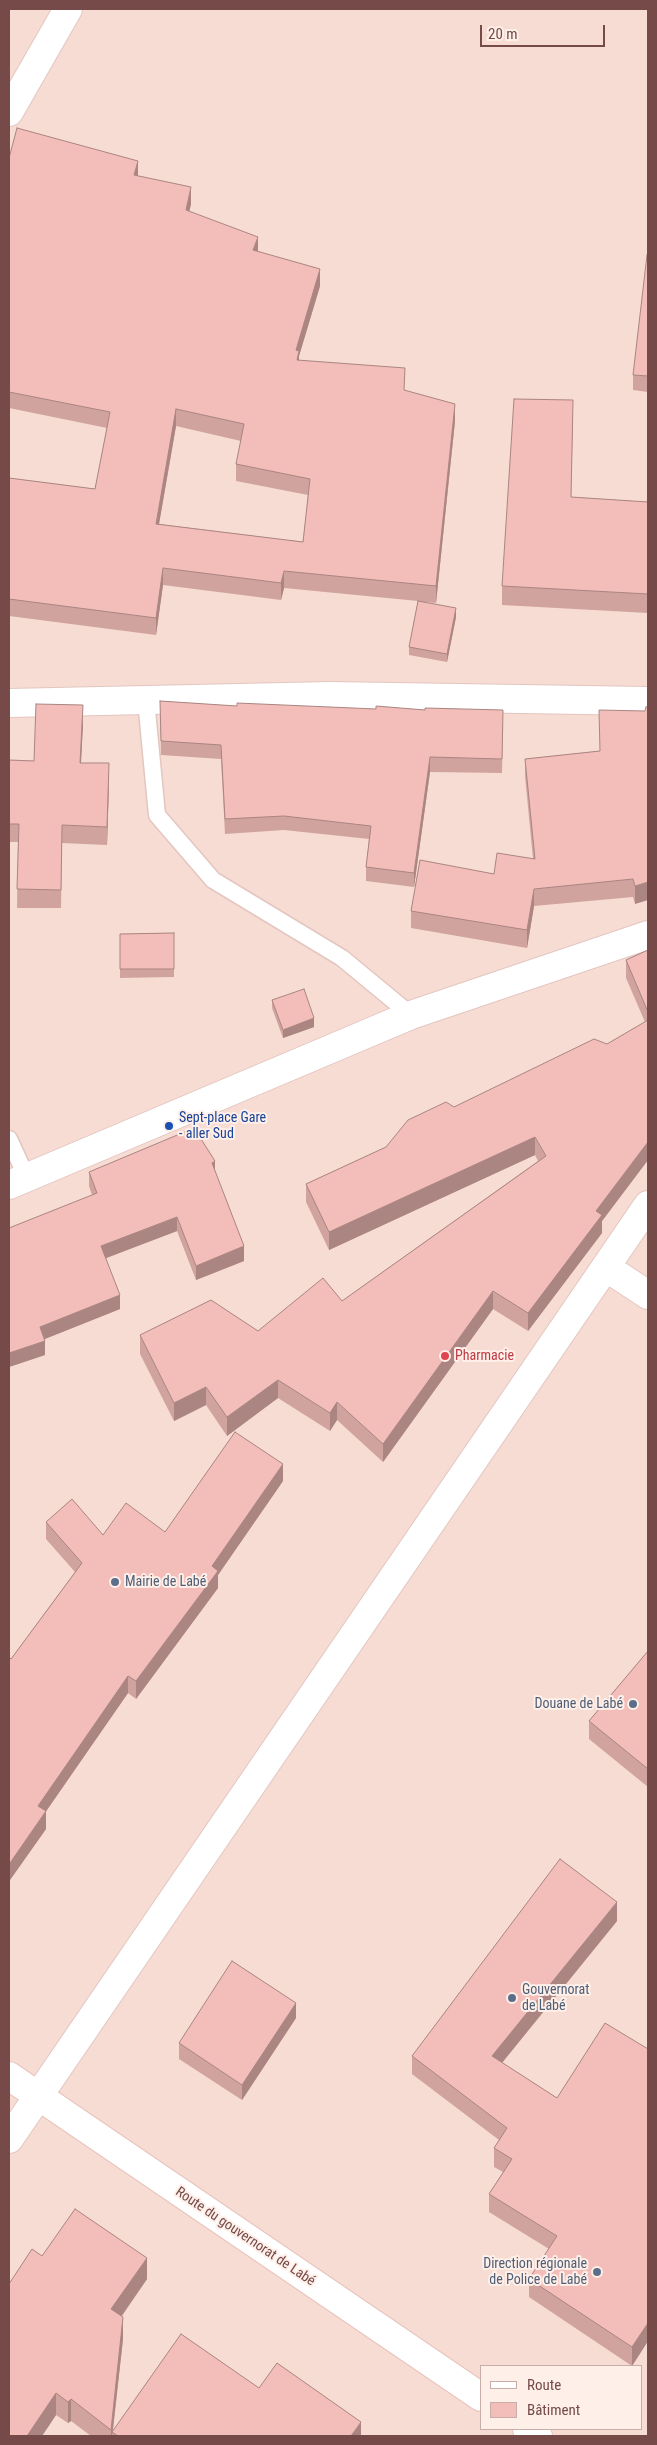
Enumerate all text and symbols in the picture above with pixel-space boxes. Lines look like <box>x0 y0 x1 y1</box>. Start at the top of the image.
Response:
scale bar <box>482 15 607 47</box>
text: 20 m <box>488 25 518 43</box>
place label: Sept-place Gare - aller Sud <box>179 1110 266 1142</box>
marker: Sept-place Gare - aller Sud <box>163 1120 175 1132</box>
place label: Pharmacie <box>455 1348 514 1364</box>
marker: Pharmacie <box>439 1350 451 1362</box>
place label: Mairie de Labé <box>125 1574 206 1590</box>
marker: Mairie de Labé <box>109 1576 121 1588</box>
place label: Douane de Labé <box>534 1696 623 1712</box>
marker: Douane de Labé <box>627 1698 639 1710</box>
place label: Gouvernorat de Labé <box>522 1982 589 2014</box>
marker: Gouvernorat de Labé <box>506 1992 518 2004</box>
street label: Route du gouvernorat de Labé <box>172 2184 318 2290</box>
place label: Direction régionale de Police de Labé <box>483 2256 587 2288</box>
marker: Direction régionale de Police de Labé <box>591 2266 603 2278</box>
legend <box>480 2365 642 2430</box>
text: Route <box>527 2376 561 2394</box>
text: Bâtiment <box>527 2401 580 2419</box>

